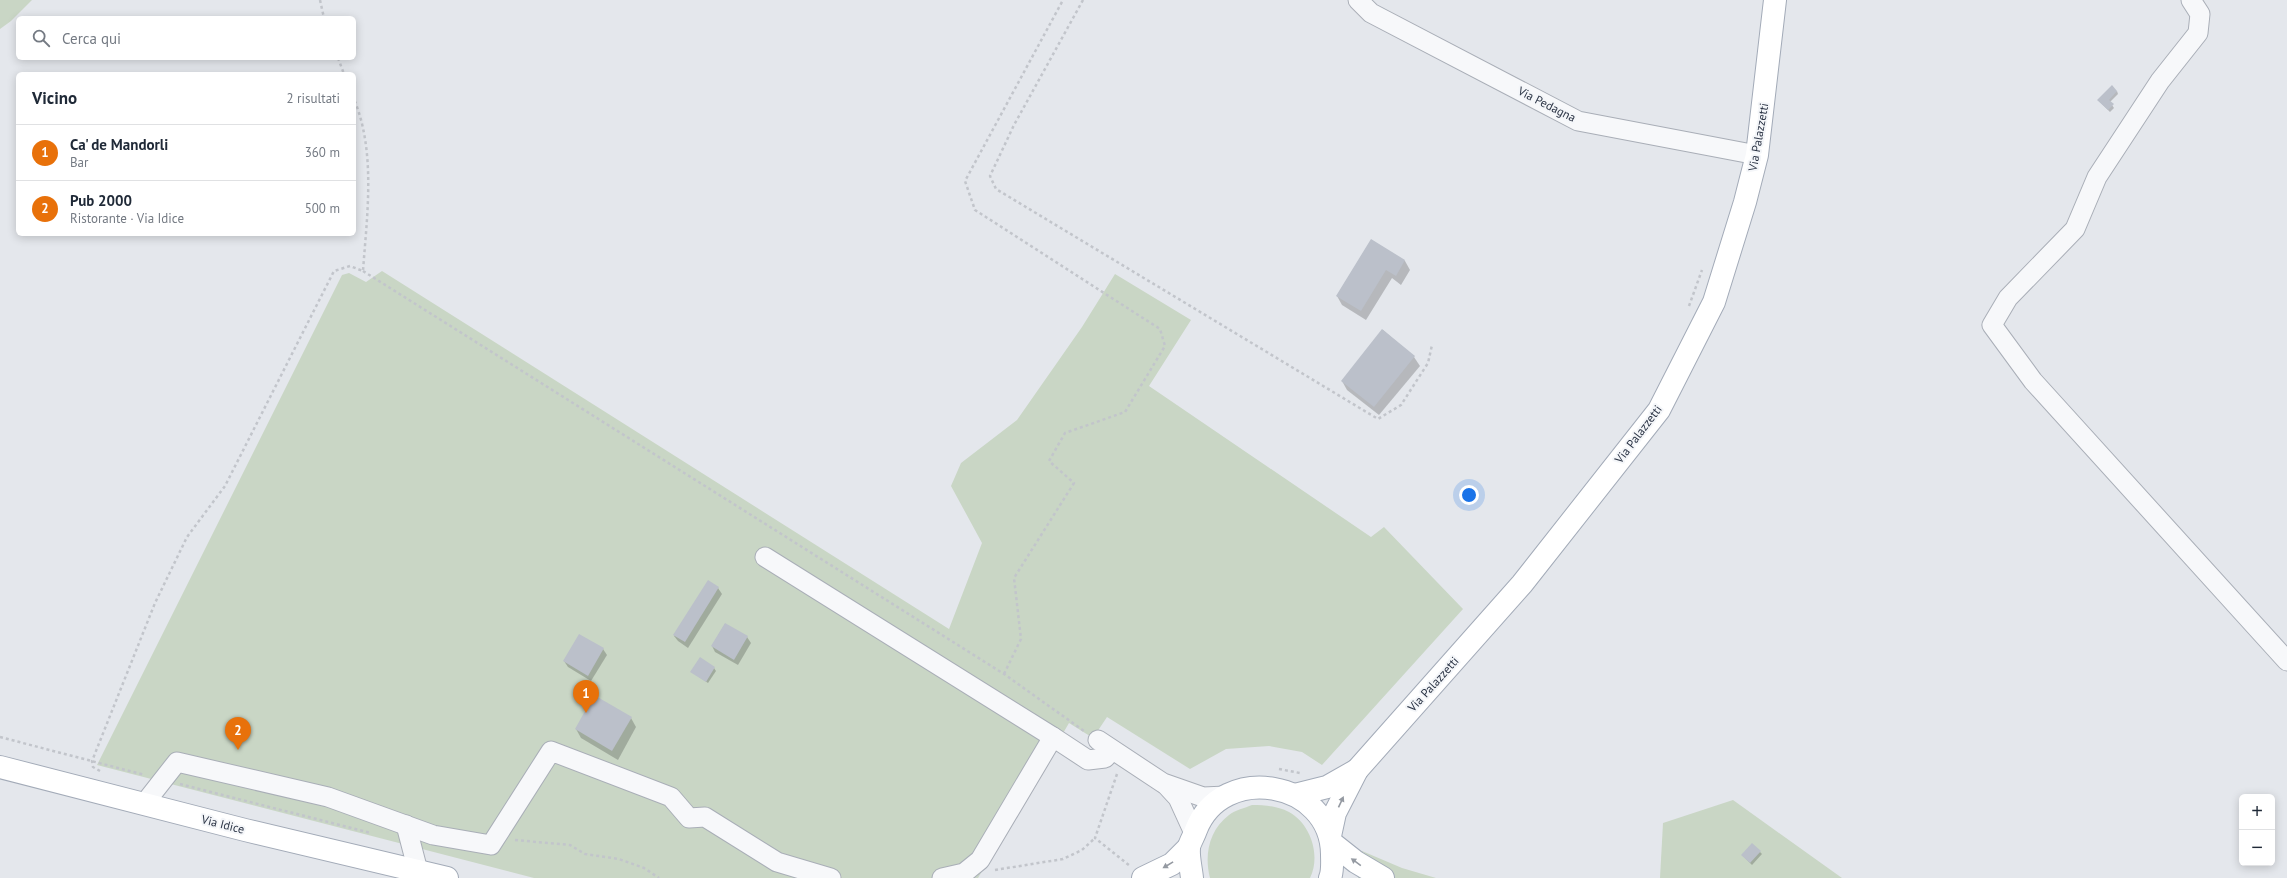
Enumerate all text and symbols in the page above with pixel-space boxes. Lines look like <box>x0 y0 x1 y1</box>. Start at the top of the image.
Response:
search box <box>16 16 356 60</box>
icon: search <box>30 27 52 49</box>
text: Cerca qui <box>62 29 121 48</box>
street label: Via Pedagna <box>1515 83 1578 125</box>
text: Vicino <box>32 87 77 109</box>
text: 2 risultati <box>287 90 340 107</box>
street label: Via Palazzetti <box>1744 102 1771 173</box>
text: Ca' de Mandorli <box>70 135 168 154</box>
text: 1 <box>41 144 49 161</box>
text: 360 m <box>305 144 340 161</box>
text: Bar <box>70 154 88 171</box>
text: Pub 2000 <box>70 191 132 210</box>
text: 2 <box>41 200 49 217</box>
text: 500 m <box>305 200 340 217</box>
text: Ristorante · Via Idice <box>70 210 184 227</box>
street label: Via Palazzetti <box>1611 402 1665 467</box>
your location <box>1459 485 1479 505</box>
street label: Via Palazzetti <box>1404 653 1462 715</box>
pin: 1 <box>573 680 599 713</box>
pin: 2 <box>225 717 251 750</box>
map controls <box>2239 794 2275 866</box>
button: + <box>2239 794 2275 830</box>
one-way arrow <box>1338 796 1344 808</box>
street label: Via Idice <box>199 811 246 837</box>
button: − <box>2239 830 2275 866</box>
one-way arrow <box>1351 858 1362 866</box>
one-way arrow <box>1162 862 1174 869</box>

